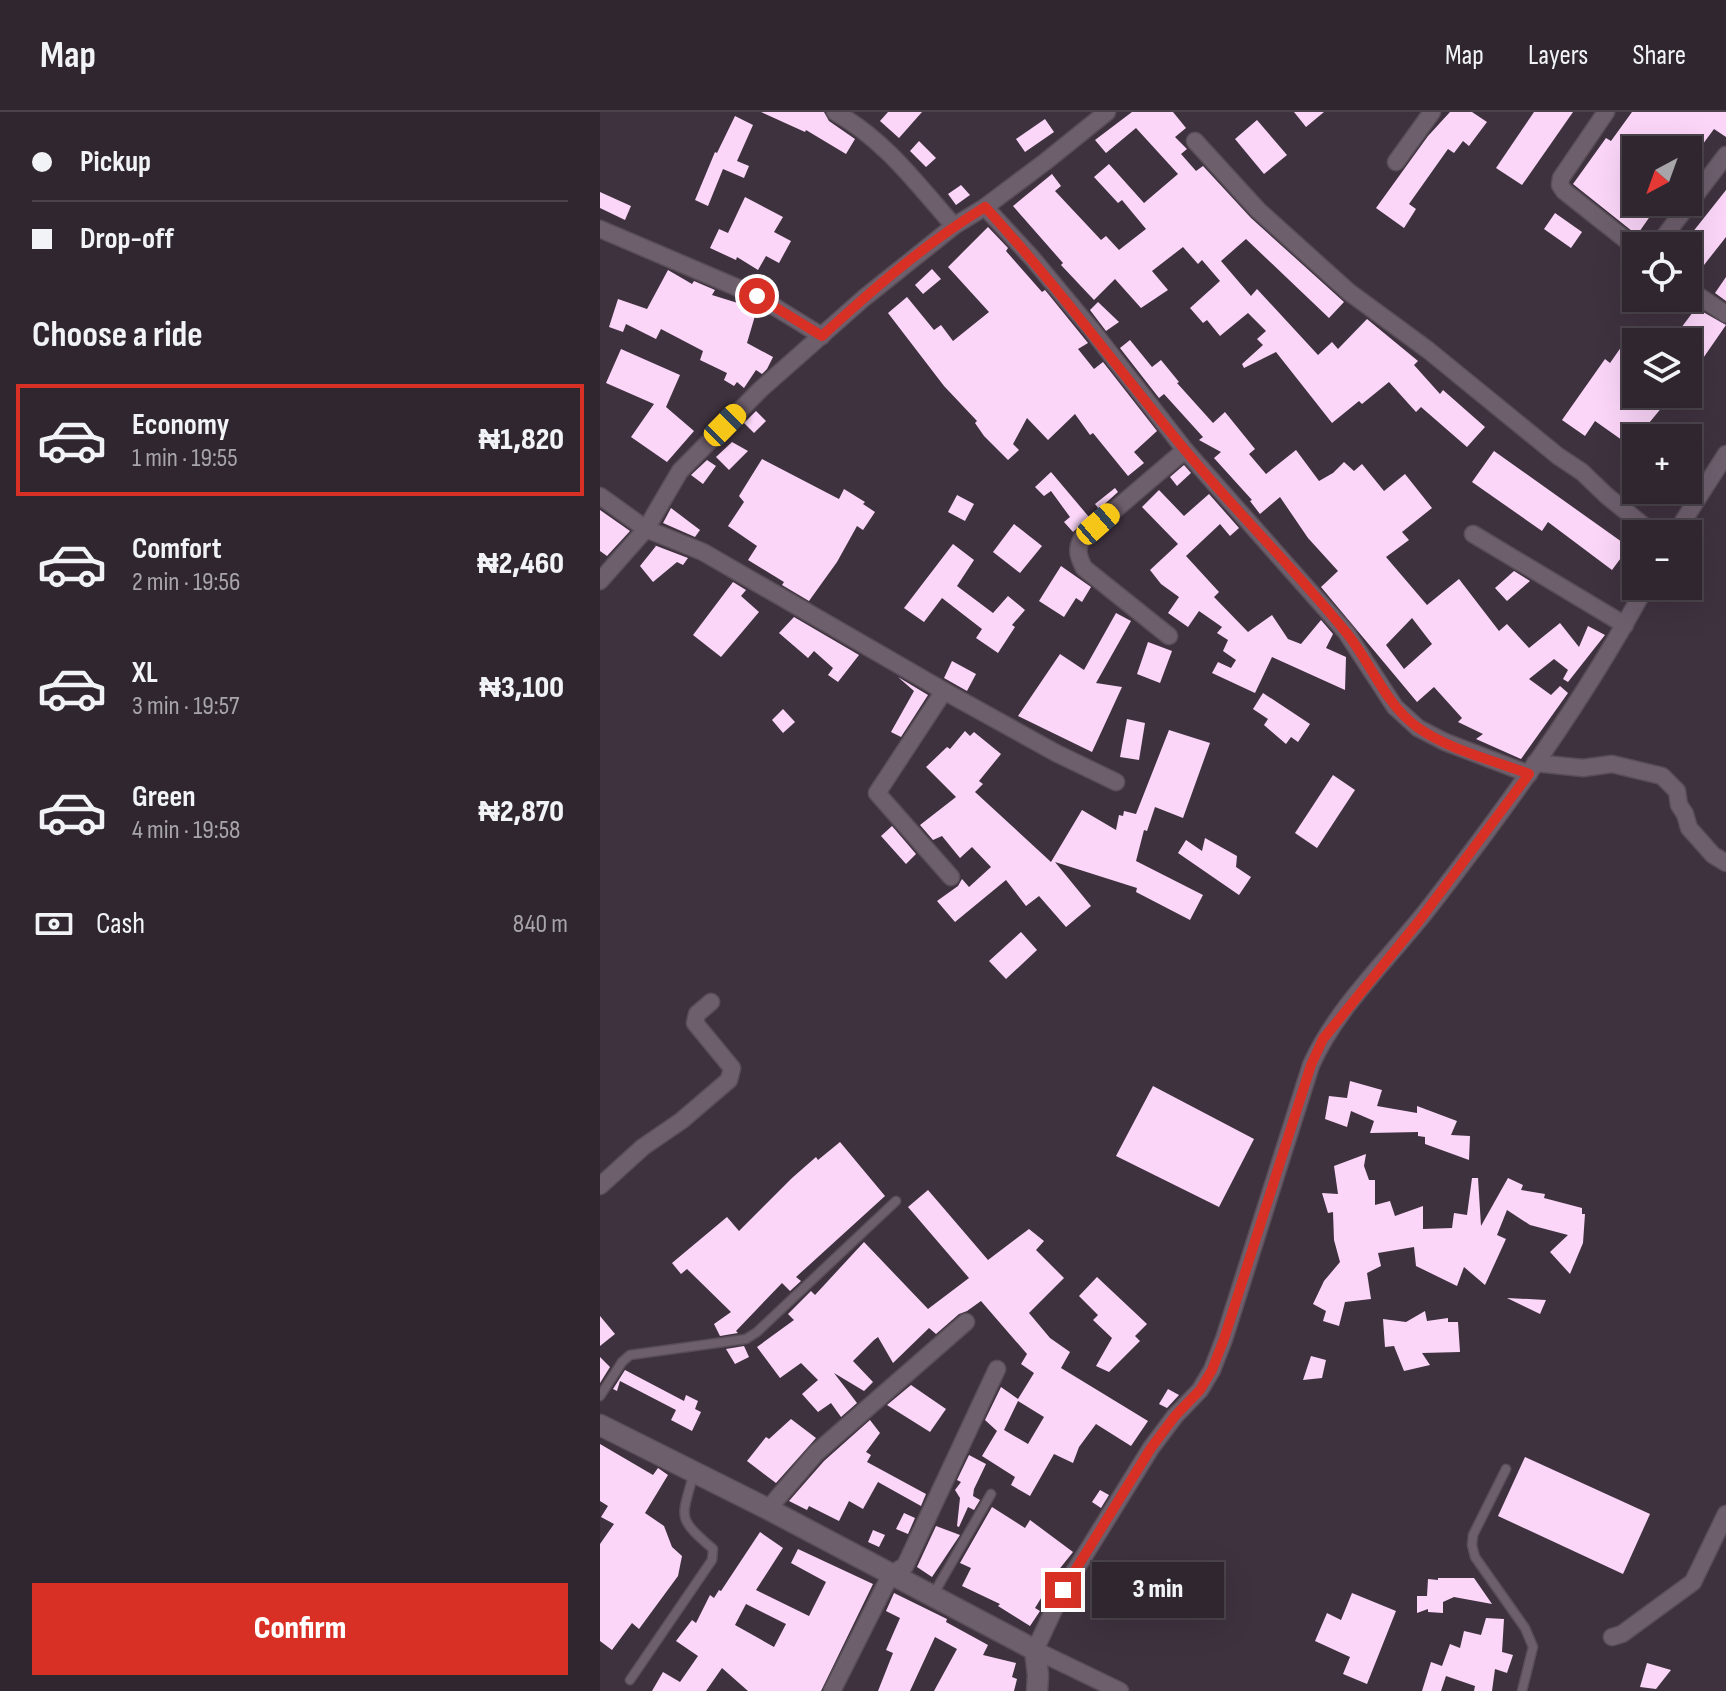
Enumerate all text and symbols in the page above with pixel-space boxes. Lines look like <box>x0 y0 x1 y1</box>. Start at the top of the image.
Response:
text: Map <box>40 33 96 78</box>
text: Map <box>1445 39 1484 72</box>
text: Layers <box>1528 39 1588 72</box>
text: Share <box>1632 39 1686 72</box>
north arrow <box>1622 136 1702 216</box>
map controls <box>1622 136 1702 600</box>
text: Pickup <box>80 144 151 180</box>
text: Drop-off <box>80 221 174 257</box>
button: locate <box>1622 232 1702 312</box>
route start <box>739 278 775 314</box>
text: Choose a ride <box>32 314 203 357</box>
button: layers <box>1622 328 1702 408</box>
car <box>700 400 750 450</box>
icon: car <box>36 404 108 476</box>
text: Economy <box>132 407 229 443</box>
text: ₦1,820 <box>479 422 564 458</box>
button: + <box>1622 424 1702 504</box>
text: 1 min · 19:55 <box>132 443 238 474</box>
car <box>1072 499 1124 549</box>
button: − <box>1622 520 1702 600</box>
icon: car <box>36 528 108 600</box>
text: Comfort <box>132 531 222 567</box>
text: ₦2,460 <box>477 546 564 582</box>
text: 2 min · 19:56 <box>132 567 240 598</box>
icon: car <box>36 652 108 724</box>
text: XL <box>132 655 158 691</box>
text: ₦3,100 <box>479 670 564 706</box>
text: 3 min · 19:57 <box>132 691 239 722</box>
icon: car <box>36 776 108 848</box>
text: Green <box>132 779 196 815</box>
text: ₦2,870 <box>478 794 564 830</box>
text: 4 min · 19:58 <box>132 815 240 846</box>
icon: cash <box>32 902 76 946</box>
text: Cash <box>96 906 145 942</box>
text: 840 m <box>513 909 568 940</box>
callout: 3 min <box>1091 1562 1223 1618</box>
route end <box>1045 1572 1081 1608</box>
text: 3 min <box>1133 1574 1183 1605</box>
button: Confirm <box>32 1583 568 1675</box>

